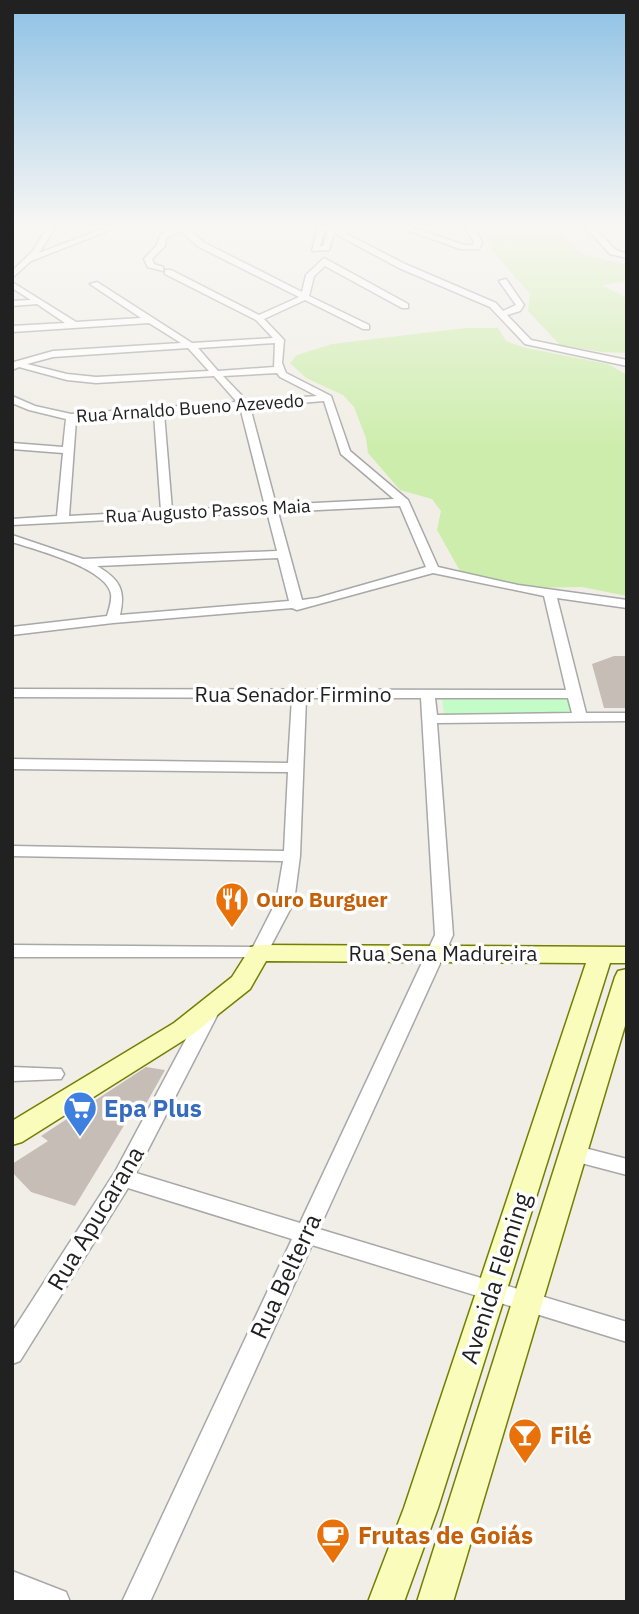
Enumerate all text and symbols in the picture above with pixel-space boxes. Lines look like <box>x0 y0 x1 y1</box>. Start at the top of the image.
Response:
street label: Rua Arnaldo Bueno Azevedo <box>75 389 305 427</box>
street label: Rua Augusto Passos Maia <box>105 494 312 528</box>
street label: Rua Senador Firmino <box>195 680 391 708</box>
restaurant icon: Ouro Burguer <box>213 880 251 929</box>
place label: Ouro Burguer <box>256 885 388 913</box>
street label: Rua Sena Madureira <box>349 939 537 967</box>
supermarket icon: Epa Plus <box>61 1089 99 1138</box>
place label: Epa Plus <box>104 1092 202 1124</box>
street label: Rua Apucarana <box>39 1140 151 1296</box>
street label: Avenida Fleming <box>452 1188 538 1368</box>
street label: Rua Belterra <box>242 1208 328 1344</box>
bar icon: Filé <box>506 1416 544 1465</box>
place label: Filé <box>550 1419 592 1451</box>
cafe icon: Frutas de Goiás <box>314 1516 352 1565</box>
place label: Frutas de Goiás <box>358 1519 533 1551</box>

